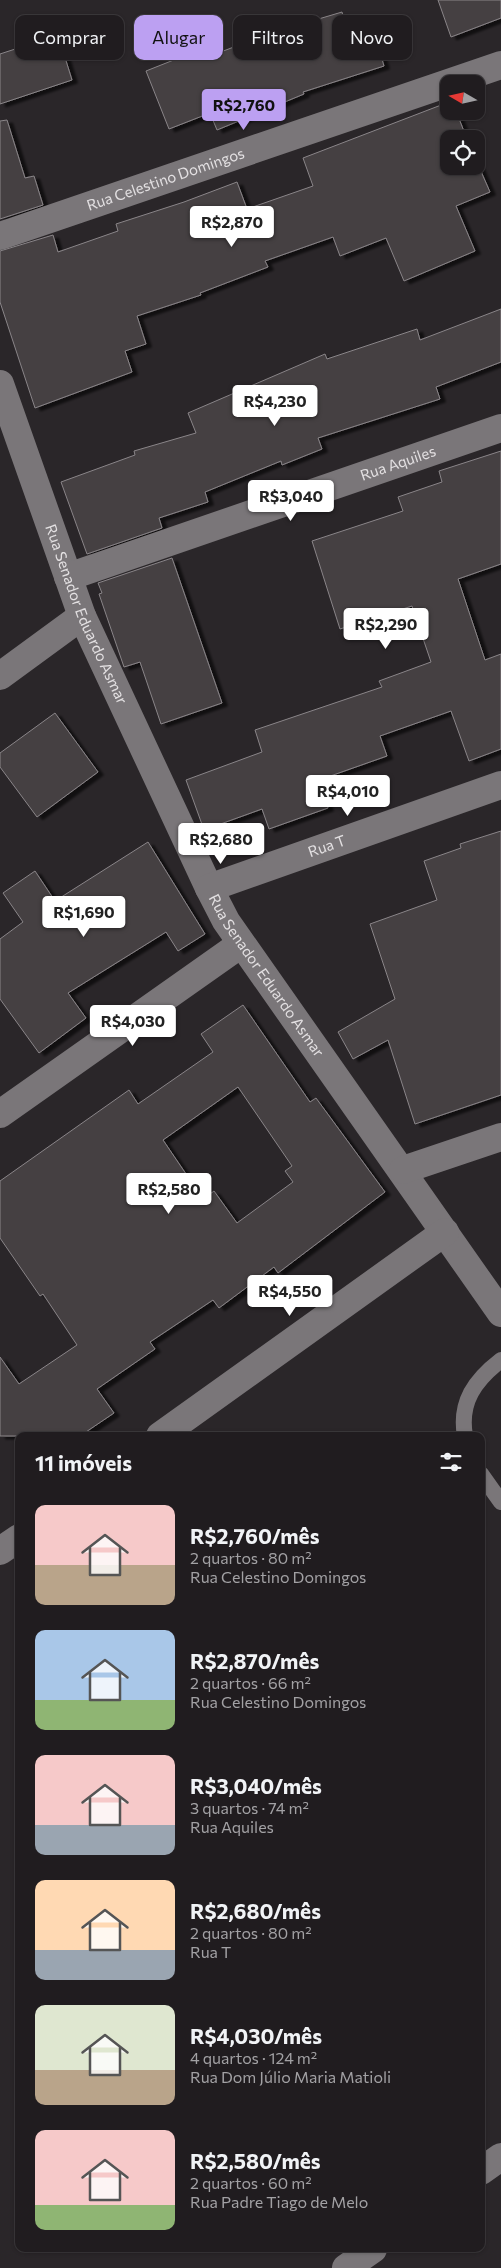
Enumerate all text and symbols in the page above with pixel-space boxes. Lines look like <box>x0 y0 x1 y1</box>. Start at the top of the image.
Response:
chip: Comprar <box>15 15 124 60</box>
chip: Alugar <box>134 15 223 60</box>
chip: Filtros <box>233 15 322 60</box>
chip: Novo <box>332 15 412 60</box>
north arrow <box>440 75 485 120</box>
map controls <box>440 75 485 175</box>
pin: R$2,760 <box>198 88 290 131</box>
text: R$2,760 <box>213 95 275 114</box>
button: locate <box>440 130 485 175</box>
street label: Rua Celestino Domingos <box>84 143 247 214</box>
pin: R$2,870 <box>186 206 278 248</box>
text: R$2,870 <box>201 212 263 231</box>
pin: R$4,230 <box>229 384 321 427</box>
text: R$4,230 <box>243 391 307 410</box>
street label: Rua Aquiles <box>358 441 438 484</box>
pin: R$3,040 <box>245 480 337 522</box>
text: R$3,040 <box>259 486 323 505</box>
street label: Rua Senador Eduardo Asmar <box>42 522 132 707</box>
pin: R$2,290 <box>340 608 432 650</box>
text: R$2,290 <box>355 614 417 633</box>
pin: R$4,010 <box>302 774 394 817</box>
text: R$4,010 <box>317 781 379 800</box>
pin: R$2,680 <box>175 822 267 865</box>
text: R$2,680 <box>189 829 253 848</box>
street label: Rua T <box>305 830 348 860</box>
street label: Rua Senador Eduardo Asmar <box>206 891 328 1060</box>
pin: R$1,690 <box>38 896 130 938</box>
text: R$1,690 <box>53 902 115 921</box>
pin: R$4,030 <box>87 1004 179 1047</box>
text: R$4,030 <box>101 1011 165 1030</box>
pin: R$2,580 <box>123 1172 215 1215</box>
text: R$2,580 <box>137 1179 201 1198</box>
pin: R$4,550 <box>244 1274 336 1317</box>
text: R$4,550 <box>258 1281 322 1300</box>
icon: filters <box>437 1448 465 1476</box>
text: 11 imóveis <box>35 1450 132 1475</box>
text: R$2,760/mês <box>190 1523 319 1548</box>
icon: home <box>75 1525 135 1585</box>
text: 2 quartos · 80 m² <box>190 1548 312 1567</box>
text: Rua Celestino Domingos <box>190 1567 366 1586</box>
text: R$2,870/mês <box>190 1648 319 1673</box>
icon: home <box>75 1650 135 1710</box>
text: 2 quartos · 66 m² <box>190 1673 311 1692</box>
text: Rua Celestino Domingos <box>190 1692 366 1711</box>
text: R$3,040/mês <box>190 1773 322 1798</box>
icon: home <box>75 1775 135 1835</box>
text: 3 quartos · 74 m² <box>190 1798 309 1817</box>
text: Rua Aquiles <box>190 1817 274 1836</box>
text: R$2,680/mês <box>190 1898 321 1923</box>
icon: home <box>75 1900 135 1960</box>
text: 2 quartos · 80 m² <box>190 1923 312 1942</box>
text: Rua T <box>190 1942 231 1961</box>
text: R$4,030/mês <box>190 2023 322 2048</box>
icon: home <box>75 2025 135 2085</box>
text: 4 quartos · 124 m² <box>190 2048 317 2067</box>
text: Rua Dom Júlio Maria Matioli <box>190 2067 391 2086</box>
text: R$2,580/mês <box>190 2148 321 2173</box>
icon: home <box>75 2150 135 2210</box>
text: 2 quartos · 60 m² <box>190 2173 312 2192</box>
text: Rua Padre Tiago de Melo <box>190 2192 368 2211</box>

